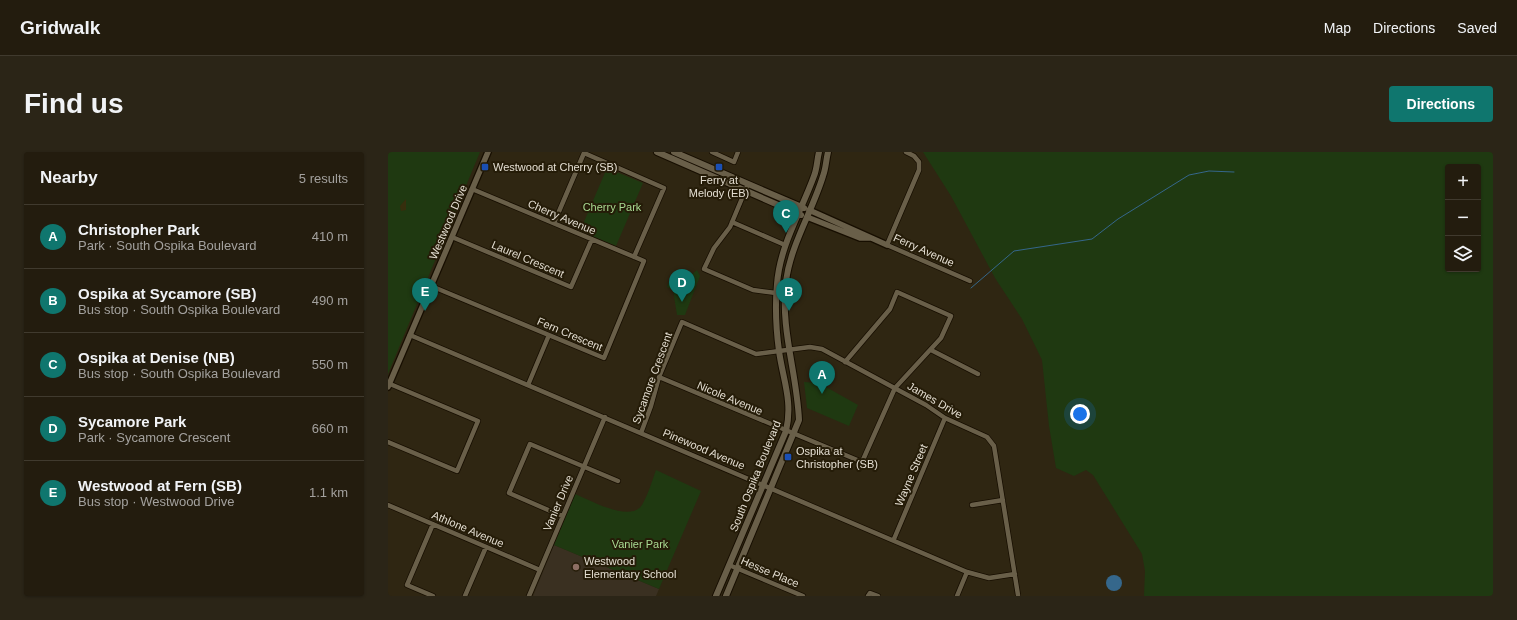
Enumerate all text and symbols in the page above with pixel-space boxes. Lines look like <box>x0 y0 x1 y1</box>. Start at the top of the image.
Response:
text: Gridwalk <box>20 17 100 38</box>
text: Map <box>1324 20 1351 36</box>
text: Directions <box>1373 20 1435 36</box>
text: Saved <box>1457 20 1497 36</box>
button: Directions <box>1389 86 1493 122</box>
text: Find us <box>24 88 124 119</box>
place label: Westwood at Cherry (SB) <box>493 161 618 173</box>
marker: Westwood at Cherry (SB) <box>480 162 490 172</box>
marker: Ferry at Melody (EB) <box>714 162 724 172</box>
map controls <box>1445 164 1481 272</box>
button: + <box>1445 164 1481 200</box>
text: Nearby <box>40 168 98 187</box>
text: 5 results <box>299 171 348 186</box>
place label: Ferry at Melody (EB) <box>689 174 749 199</box>
street label: Westwood Drive <box>427 183 469 261</box>
street label: Cherry Avenue <box>526 197 598 237</box>
pin: C <box>773 200 799 233</box>
button: − <box>1445 200 1481 236</box>
park label: Cherry Park <box>583 201 642 213</box>
text: Christopher Park <box>78 221 200 238</box>
text: A <box>48 229 58 244</box>
text: 410 m <box>312 229 348 244</box>
street label: Ferry Avenue <box>892 231 956 269</box>
button: layers <box>1445 236 1481 272</box>
text: Park · South Ospika Boulevard <box>78 238 256 253</box>
street label: Laurel Crescent <box>490 238 566 280</box>
pin: D <box>669 269 695 302</box>
pin: E <box>412 278 438 311</box>
pin: B <box>776 278 802 311</box>
text: Ospika at Sycamore (SB) <box>78 285 256 302</box>
text: B <box>48 293 58 308</box>
text: 490 m <box>312 293 348 308</box>
text: Bus stop · South Ospika Boulevard <box>78 302 280 317</box>
street label: Fern Crescent <box>536 315 604 353</box>
street label: Sycamore Crescent <box>630 331 674 425</box>
text: Ospika at Denise (NB) <box>78 349 235 366</box>
text: C <box>48 357 58 372</box>
text: 550 m <box>312 357 348 372</box>
pin: A <box>809 361 835 394</box>
text: Bus stop · South Ospika Boulevard <box>78 366 280 381</box>
street label: Nicole Avenue <box>695 379 765 417</box>
street label: James Drive <box>906 380 964 420</box>
your location <box>1070 404 1090 424</box>
text: Sycamore Park <box>78 413 186 430</box>
street label: South Ospika Boulevard <box>727 419 783 533</box>
text: D <box>48 421 58 436</box>
text: 660 m <box>312 421 348 436</box>
street label: Pinewood Avenue <box>661 426 747 472</box>
text: Park · Sycamore Crescent <box>78 430 230 445</box>
street label: Wayne Street <box>893 442 929 508</box>
place label: Ospika at Christopher (SB) <box>796 445 878 470</box>
marker: Ospika at Christopher (SB) <box>783 452 793 462</box>
street label: Vanier Drive <box>541 473 575 533</box>
text: Westwood at Fern (SB) <box>78 477 242 494</box>
text: E <box>49 485 57 500</box>
text: 1.1 km <box>309 485 348 500</box>
text: Bus stop · Westwood Drive <box>78 494 235 509</box>
street label: Athlone Avenue <box>430 508 506 550</box>
park label: Vanier Park <box>612 538 669 550</box>
street label: Hesse Place <box>739 554 801 590</box>
place label: Westwood Elementary School <box>584 555 676 580</box>
marker: Westwood Elementary School <box>571 562 581 572</box>

